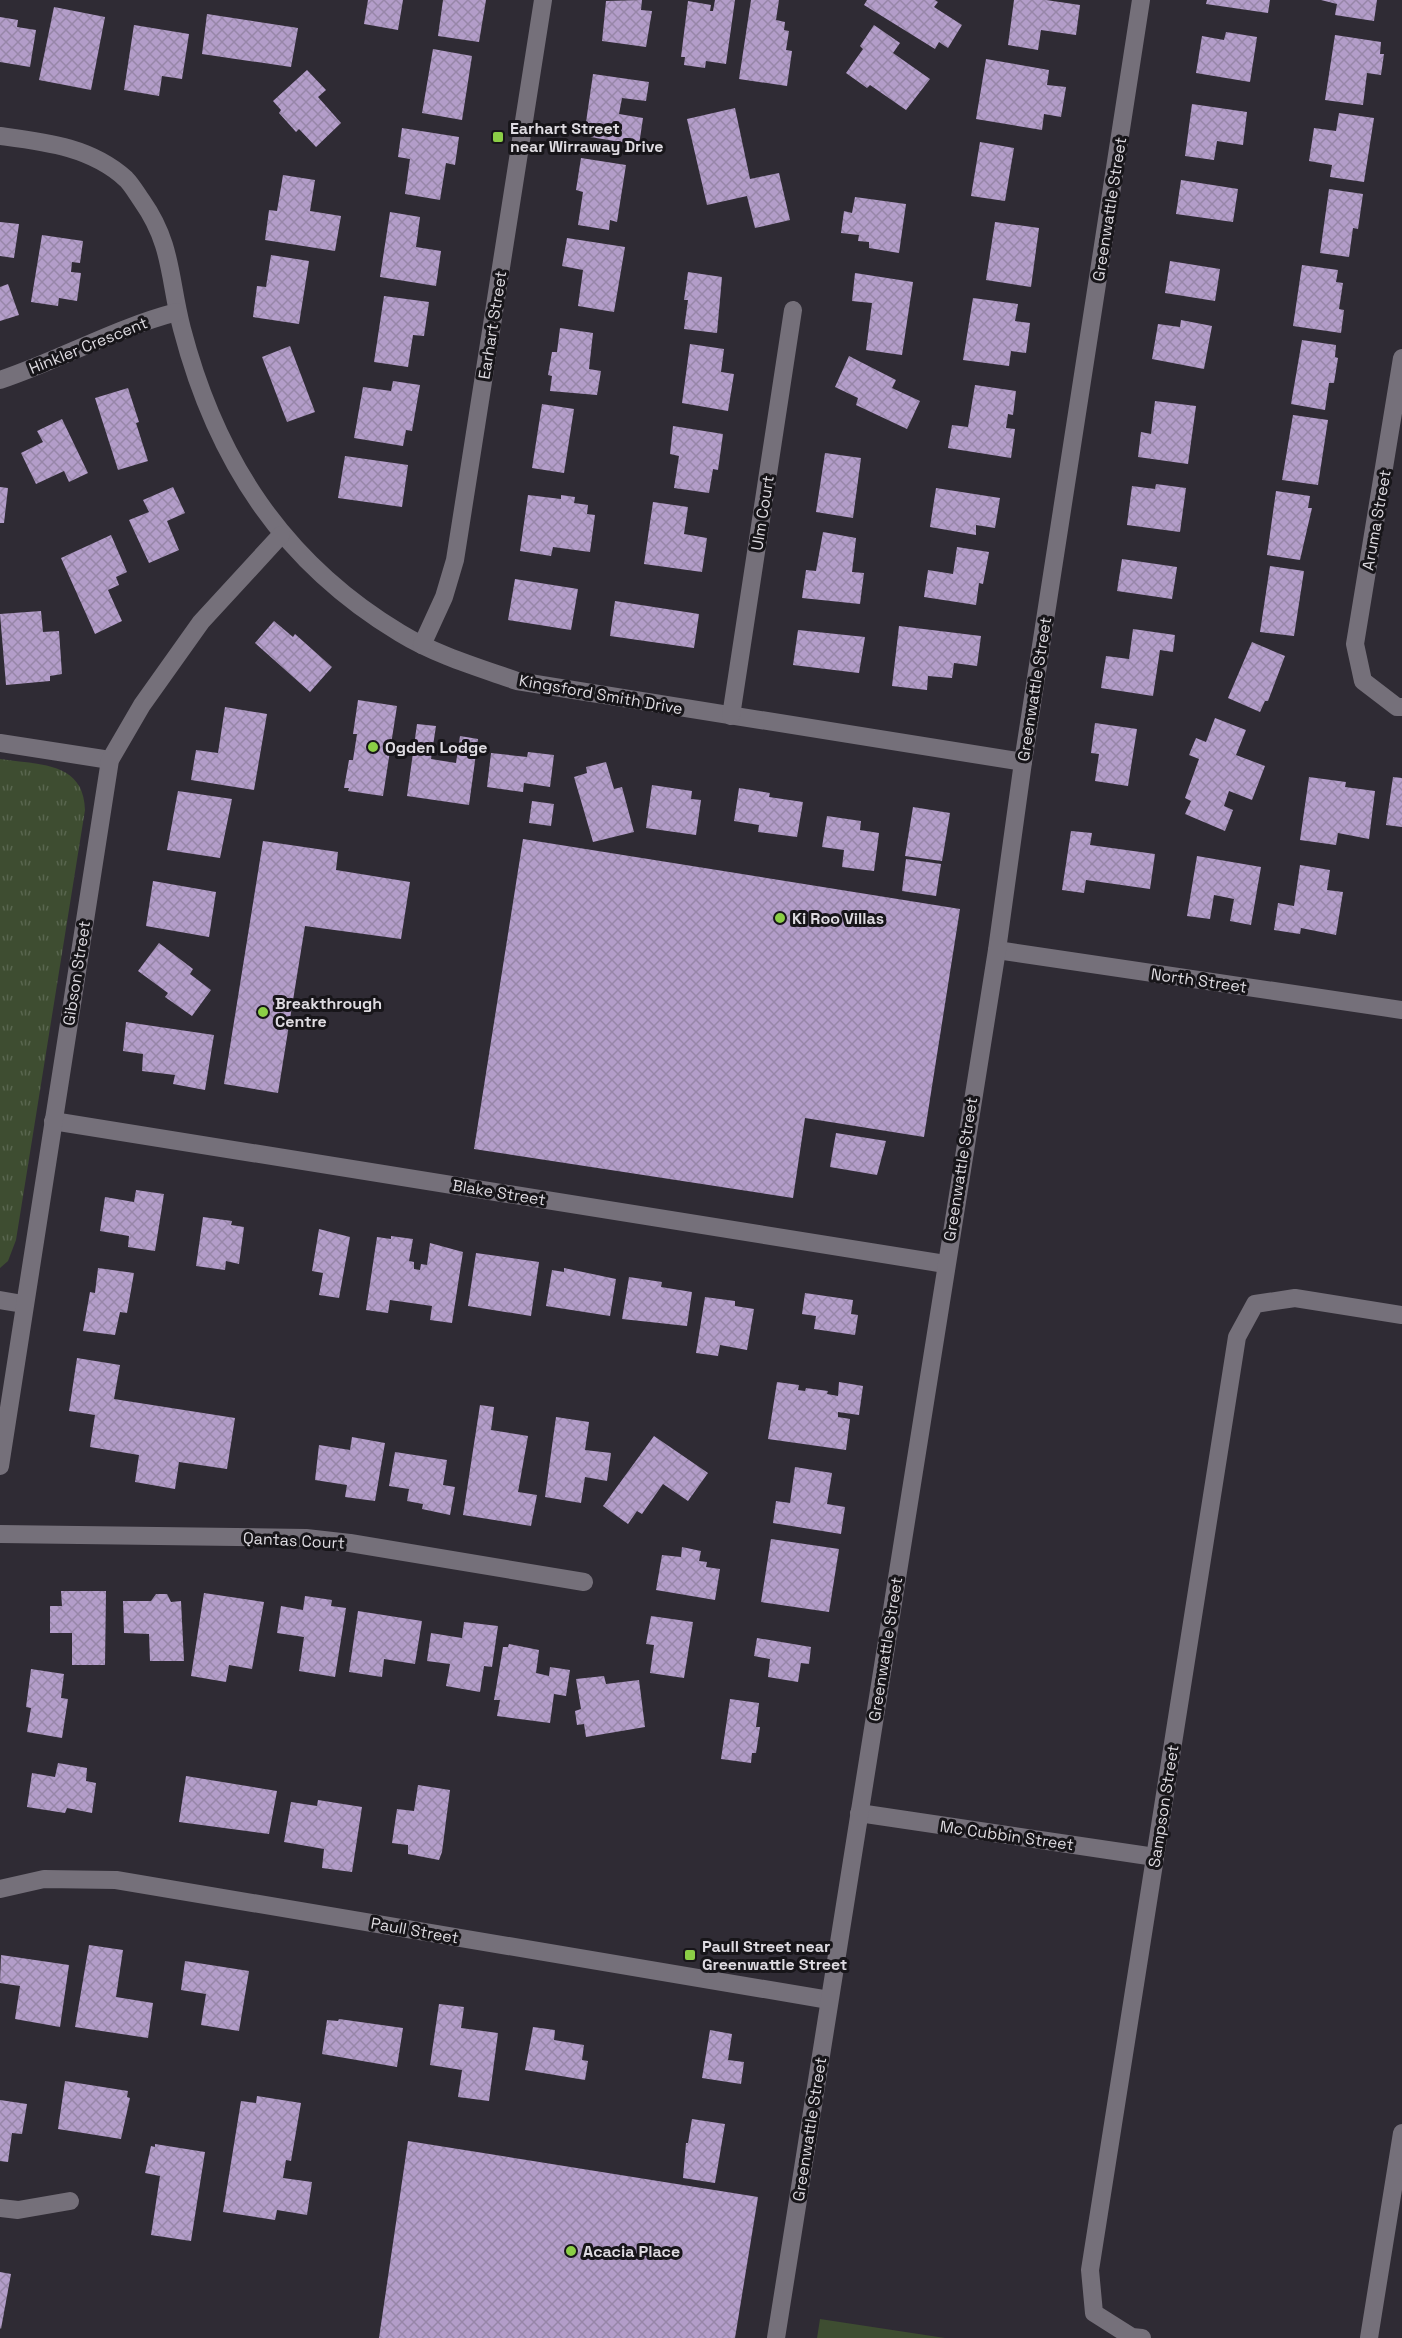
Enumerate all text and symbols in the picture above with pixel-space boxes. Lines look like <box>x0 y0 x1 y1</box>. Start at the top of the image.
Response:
place label: Earhart Street near Wirraway Drive <box>510 118 663 157</box>
marker: Earhart Street near Wirraway Drive <box>491 130 505 144</box>
street label: Greenwattle Street <box>1088 135 1131 283</box>
street label: Earhart Street <box>474 269 511 381</box>
street label: Hinkler Crescent <box>26 312 151 379</box>
street label: Aruma Street <box>1357 468 1396 572</box>
street label: Ulm Court <box>746 474 779 552</box>
street label: Greenwattle Street <box>1013 615 1056 763</box>
street label: Kingsford Smith Drive <box>517 670 684 719</box>
place label: Ogden Lodge <box>385 737 488 758</box>
marker: Ogden Lodge <box>366 740 380 754</box>
place label: Ki Roo Villas <box>792 908 884 929</box>
marker: Ki Roo Villas <box>773 911 787 925</box>
street label: Gibson Street <box>58 919 95 1027</box>
street label: North Street <box>1150 963 1248 998</box>
place label: Breakthrough Centre <box>275 993 382 1032</box>
marker: Breakthrough Centre <box>256 1005 270 1019</box>
street label: Greenwattle Street <box>939 1095 982 1243</box>
street label: Blake Street <box>451 1175 547 1210</box>
street label: Qantas Court <box>243 1527 345 1554</box>
street label: Greenwattle Street <box>864 1575 907 1723</box>
street label: Sampson Street <box>1143 1743 1184 1869</box>
street label: Mc Cubbin Street <box>939 1816 1075 1855</box>
street label: Paull Street <box>369 1912 461 1949</box>
place label: Paull Street near Greenwattle Street <box>702 1936 847 1975</box>
marker: Paull Street near Greenwattle Street <box>683 1948 697 1962</box>
street label: Greenwattle Street <box>788 2055 831 2203</box>
place label: Acacia Place <box>583 2241 680 2262</box>
marker: Acacia Place <box>564 2244 578 2258</box>

